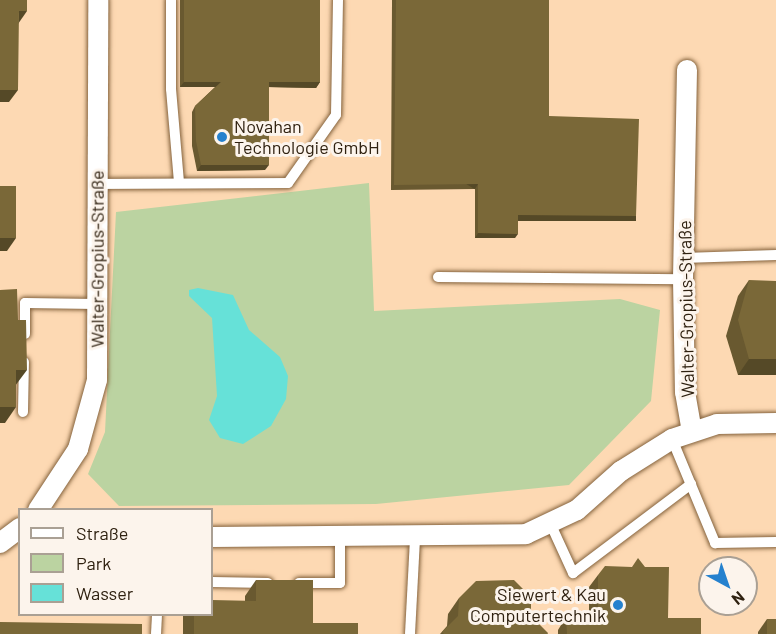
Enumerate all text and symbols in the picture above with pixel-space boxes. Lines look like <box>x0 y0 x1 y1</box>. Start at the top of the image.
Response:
place label: Novahan Technologie GmbH <box>234 116 380 158</box>
marker: Novahan Technologie GmbH <box>215 130 229 144</box>
street label: Walter-Gropius-Straße <box>86 170 108 348</box>
street label: Walter-Gropius-Straße <box>674 220 698 398</box>
legend <box>18 508 213 616</box>
text: Straße <box>76 522 128 544</box>
text: Park <box>76 552 111 574</box>
north arrow <box>698 556 758 616</box>
text: Wasser <box>76 582 133 604</box>
place label: Siewert & Kau Computertechnik <box>470 584 606 626</box>
text: N <box>728 588 749 609</box>
marker: Siewert & Kau Computertechnik <box>611 598 625 612</box>

